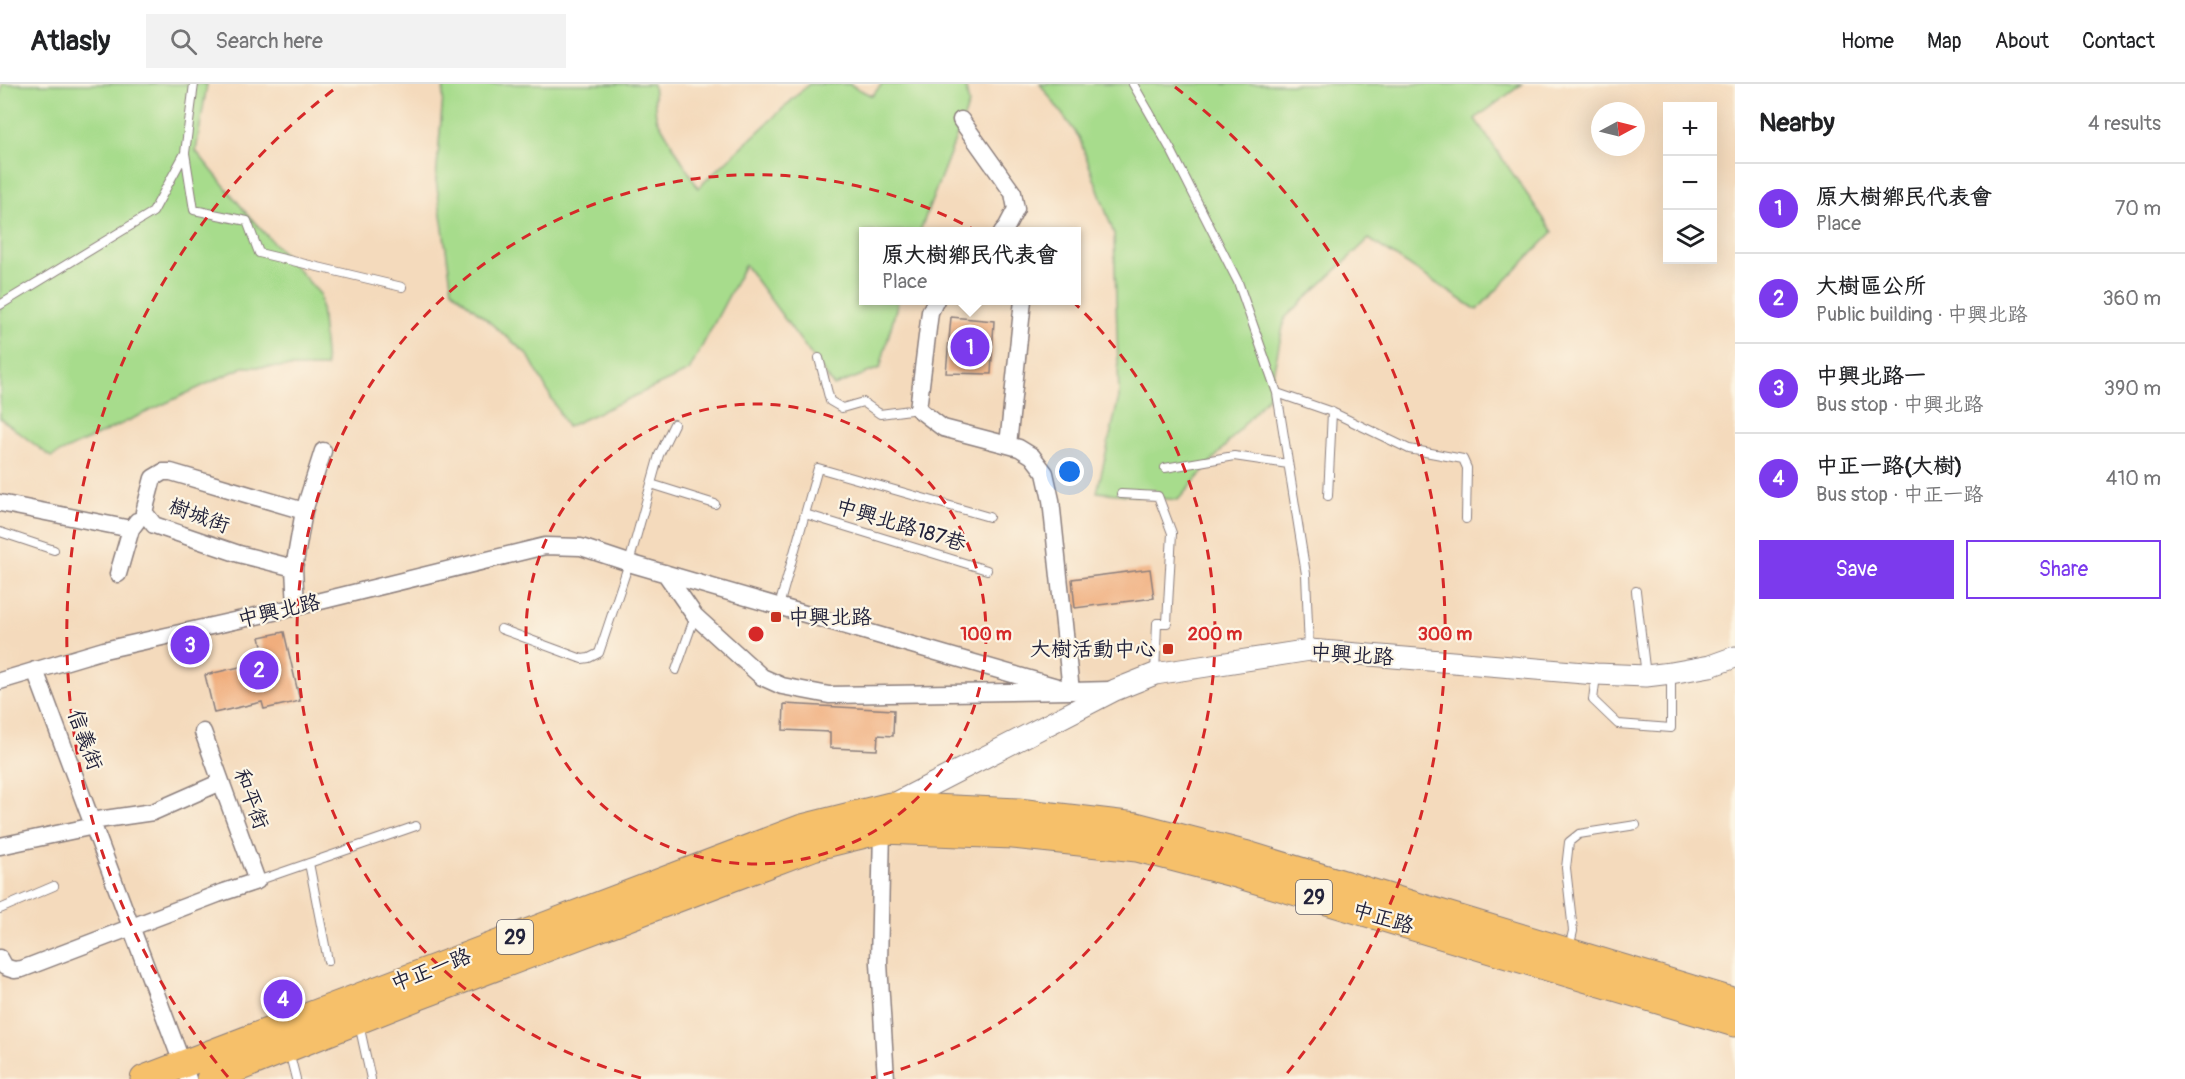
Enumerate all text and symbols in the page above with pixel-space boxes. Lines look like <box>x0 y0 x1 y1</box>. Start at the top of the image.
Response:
search box <box>146 14 566 68</box>
text: Atlasly <box>30 24 110 59</box>
icon: search <box>167 25 200 58</box>
text: Search here <box>215 27 323 55</box>
text: Home <box>1841 28 1894 55</box>
text: Map <box>1927 28 1962 55</box>
text: About <box>1995 28 2049 55</box>
text: Contact <box>2082 28 2155 55</box>
north arrow <box>1591 102 1645 156</box>
map controls <box>1663 102 1717 264</box>
button: + <box>1663 102 1717 156</box>
text: Nearby <box>1759 107 1835 139</box>
text: 4 results <box>2088 111 2161 136</box>
button: − <box>1663 156 1717 210</box>
text: 原大樹鄉民代表會 <box>1816 183 1992 211</box>
text: 1 <box>1775 196 1782 221</box>
text: 70 m <box>2115 196 2161 221</box>
button: layers <box>1663 210 1717 264</box>
text: Place <box>1816 211 1861 236</box>
popup <box>859 227 1081 305</box>
text: 原大樹鄉民代表會 <box>882 241 1058 269</box>
text: Place <box>882 269 927 294</box>
text: 大樹區公所 <box>1816 272 1926 300</box>
text: 2 <box>1773 286 1784 311</box>
text: 360 m <box>2102 286 2161 311</box>
text: Public building · 中興北路 <box>1816 302 2028 327</box>
pin: 1 <box>950 324 990 370</box>
text: 中興北路一 <box>1816 362 1926 390</box>
text: 3 <box>1773 376 1784 401</box>
text: 390 m <box>2104 376 2161 401</box>
text: Bus stop · 中興北路 <box>1816 392 1983 417</box>
text: 中正一路(大樹) <box>1816 452 1963 480</box>
your location <box>1055 457 1084 486</box>
text: 4 <box>1773 466 1784 491</box>
text: 410 m <box>2106 466 2161 491</box>
text: Bus stop · 中正一路 <box>1816 482 1983 507</box>
street label: 中興北路187巷 <box>833 492 969 558</box>
street label: 樹城街 <box>165 493 233 539</box>
button: Save <box>1759 540 1954 599</box>
button: Share <box>1966 540 2161 599</box>
street label: 中興北路 <box>235 588 323 634</box>
place label: 中興北路 <box>788 604 872 631</box>
marker: 中興北路 <box>769 610 783 624</box>
pin: 3 <box>170 622 210 668</box>
text: 100 m <box>960 623 1012 646</box>
text: 200 m <box>1188 623 1242 646</box>
text: 300 m <box>1418 623 1472 646</box>
centre of rings <box>746 624 766 644</box>
place label: 大樹活動中心 <box>1030 636 1156 663</box>
street label: 中興北路 <box>1309 639 1395 671</box>
marker: 大樹活動中心 <box>1161 642 1175 656</box>
pin: 2 <box>240 648 278 692</box>
street label: 信義街 <box>62 706 108 774</box>
street label: 和平街 <box>228 765 274 833</box>
road number: 29 <box>1296 880 1332 914</box>
street label: 中正路 <box>1349 896 1417 940</box>
road number: 29 <box>497 920 533 954</box>
street label: 中正一路 <box>387 942 475 998</box>
pin: 4 <box>264 976 302 1022</box>

